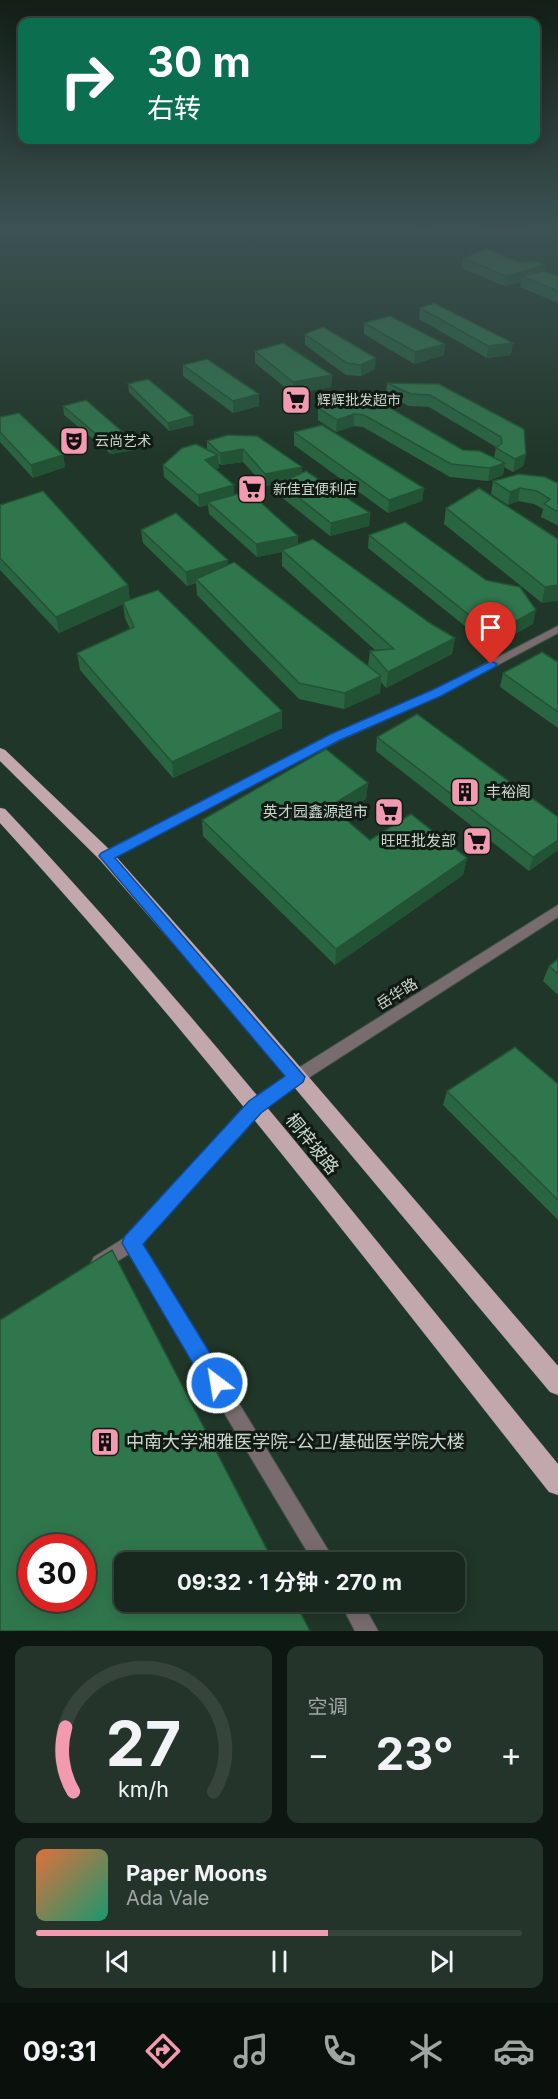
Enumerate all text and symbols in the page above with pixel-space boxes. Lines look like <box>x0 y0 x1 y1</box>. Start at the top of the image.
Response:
text: 30 m <box>147 36 251 87</box>
icon: right <box>48 42 126 120</box>
text: 右转 <box>147 92 201 125</box>
supermarket icon: 辉辉批发超市 <box>280 384 312 416</box>
place label: 辉辉批发超市 <box>317 391 401 408</box>
theatre icon: 云尚艺术 <box>58 425 90 457</box>
place label: 云尚艺术 <box>95 432 151 449</box>
supermarket icon: 新佳宜便利店 <box>236 473 268 505</box>
place label: 新佳宜便利店 <box>273 480 357 497</box>
pin <box>465 602 516 664</box>
icon: arrive <box>474 611 507 644</box>
building icon: 丰裕阁 <box>449 776 481 808</box>
place label: 丰裕阁 <box>486 782 531 801</box>
supermarket icon: 英才园鑫源超市 <box>373 796 405 828</box>
place label: 英才园鑫源超市 <box>263 802 368 821</box>
supermarket icon: 旺旺批发部 <box>461 825 493 857</box>
place label: 旺旺批发部 <box>381 831 456 850</box>
street label: 岳华路 <box>373 974 421 1014</box>
street label: 桐梓坡路 <box>282 1109 343 1178</box>
position arrow <box>185 1351 249 1415</box>
building icon: 中南大学湘雅医学院-公卫/基础医学院大楼 <box>89 1426 121 1458</box>
place label: 中南大学湘雅医学院-公卫/基础医学院大楼 <box>126 1431 465 1452</box>
speed limit sign: 30 <box>18 1534 96 1612</box>
text: 09:32 · 1 分钟 · 270 m <box>177 1569 402 1595</box>
text: 空调 <box>308 1695 348 1719</box>
text: 27 <box>105 1706 181 1781</box>
text: 23° <box>376 1726 454 1781</box>
text: − <box>308 1734 329 1774</box>
text: + <box>500 1734 522 1774</box>
text: km/h <box>118 1776 169 1802</box>
text: Paper Moons <box>126 1860 267 1886</box>
text: Ada Vale <box>126 1886 209 1910</box>
icon: previous <box>101 1945 134 1978</box>
icon: pause <box>263 1945 296 1978</box>
icon: next <box>425 1945 458 1978</box>
icon: directions <box>142 2030 184 2072</box>
icon: music <box>230 2030 272 2072</box>
icon: phone <box>318 2030 360 2072</box>
icon: climate <box>405 2030 447 2072</box>
icon: car <box>493 2030 535 2072</box>
text: 09:31 <box>23 2035 97 2068</box>

